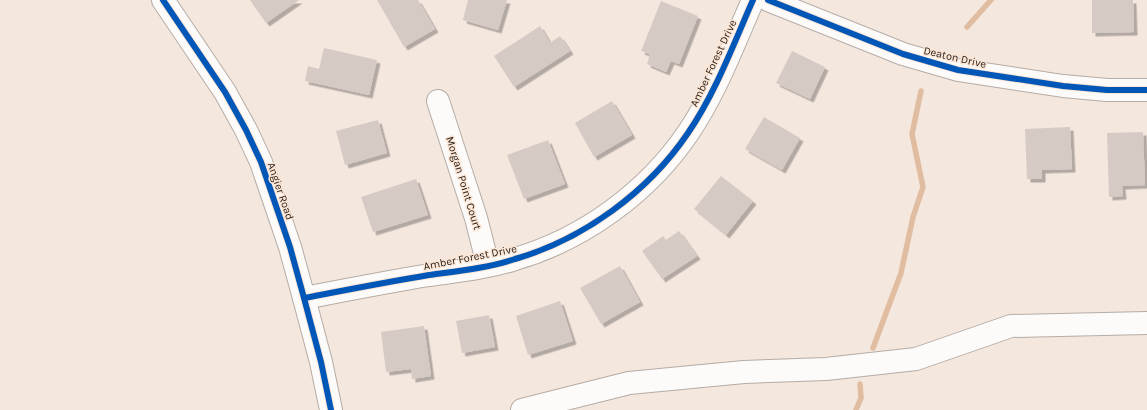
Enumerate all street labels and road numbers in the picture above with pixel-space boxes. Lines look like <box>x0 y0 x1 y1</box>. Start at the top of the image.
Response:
street label: Amber Forest Drive <box>688 17 739 109</box>
street label: Deaton Drive <box>922 44 988 71</box>
street label: Morgan Point Court <box>443 135 484 231</box>
street label: Angier Road <box>265 161 296 222</box>
street label: Amber Forest Drive <box>422 242 518 273</box>

